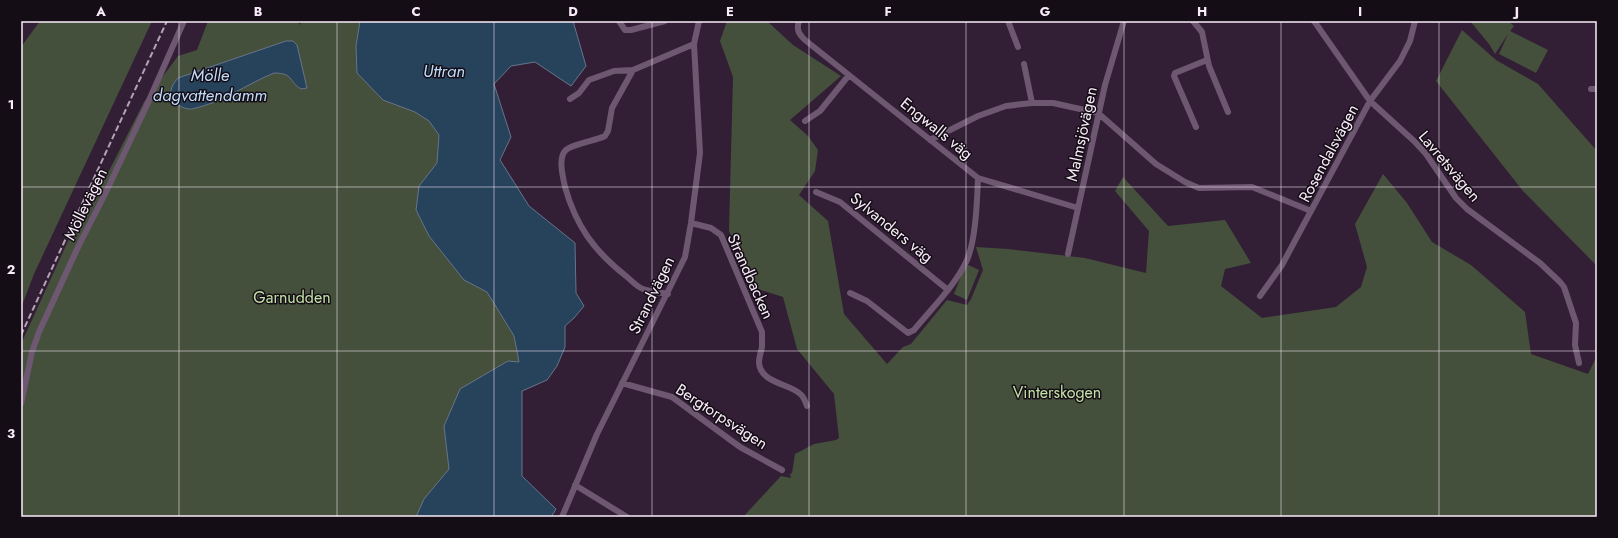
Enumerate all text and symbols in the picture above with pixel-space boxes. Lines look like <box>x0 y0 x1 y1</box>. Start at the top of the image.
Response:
text: A <box>95 2 106 21</box>
text: B <box>254 2 263 21</box>
text: C <box>411 2 421 21</box>
text: D <box>568 2 578 21</box>
text: E <box>726 2 734 21</box>
text: F <box>884 2 892 21</box>
text: G <box>1040 2 1051 21</box>
text: H <box>1197 2 1207 21</box>
text: I <box>1358 2 1362 21</box>
text: J <box>1512 2 1519 21</box>
water label: Uttran <box>423 59 465 83</box>
water label: Mölle dagvattendamm <box>153 63 267 107</box>
street label: Malmsjövägen <box>1060 85 1103 184</box>
street label: Engwalls väg <box>895 92 978 165</box>
text: 1 <box>8 95 14 114</box>
street label: Rosendalsvägen <box>1293 100 1364 206</box>
street label: Lavretsvägen <box>1413 126 1486 207</box>
street label: Möllevägen <box>58 164 113 244</box>
street label: Sylvanders väg <box>845 187 938 268</box>
street label: Strandbacken <box>721 230 780 323</box>
street label: Strandvägen <box>623 252 680 338</box>
text: 2 <box>7 260 15 279</box>
park label: Garnudden <box>253 286 331 309</box>
street label: Bergtorpsvägen <box>671 378 772 455</box>
park label: Vinterskogen <box>1013 381 1101 404</box>
text: 3 <box>7 424 15 443</box>

